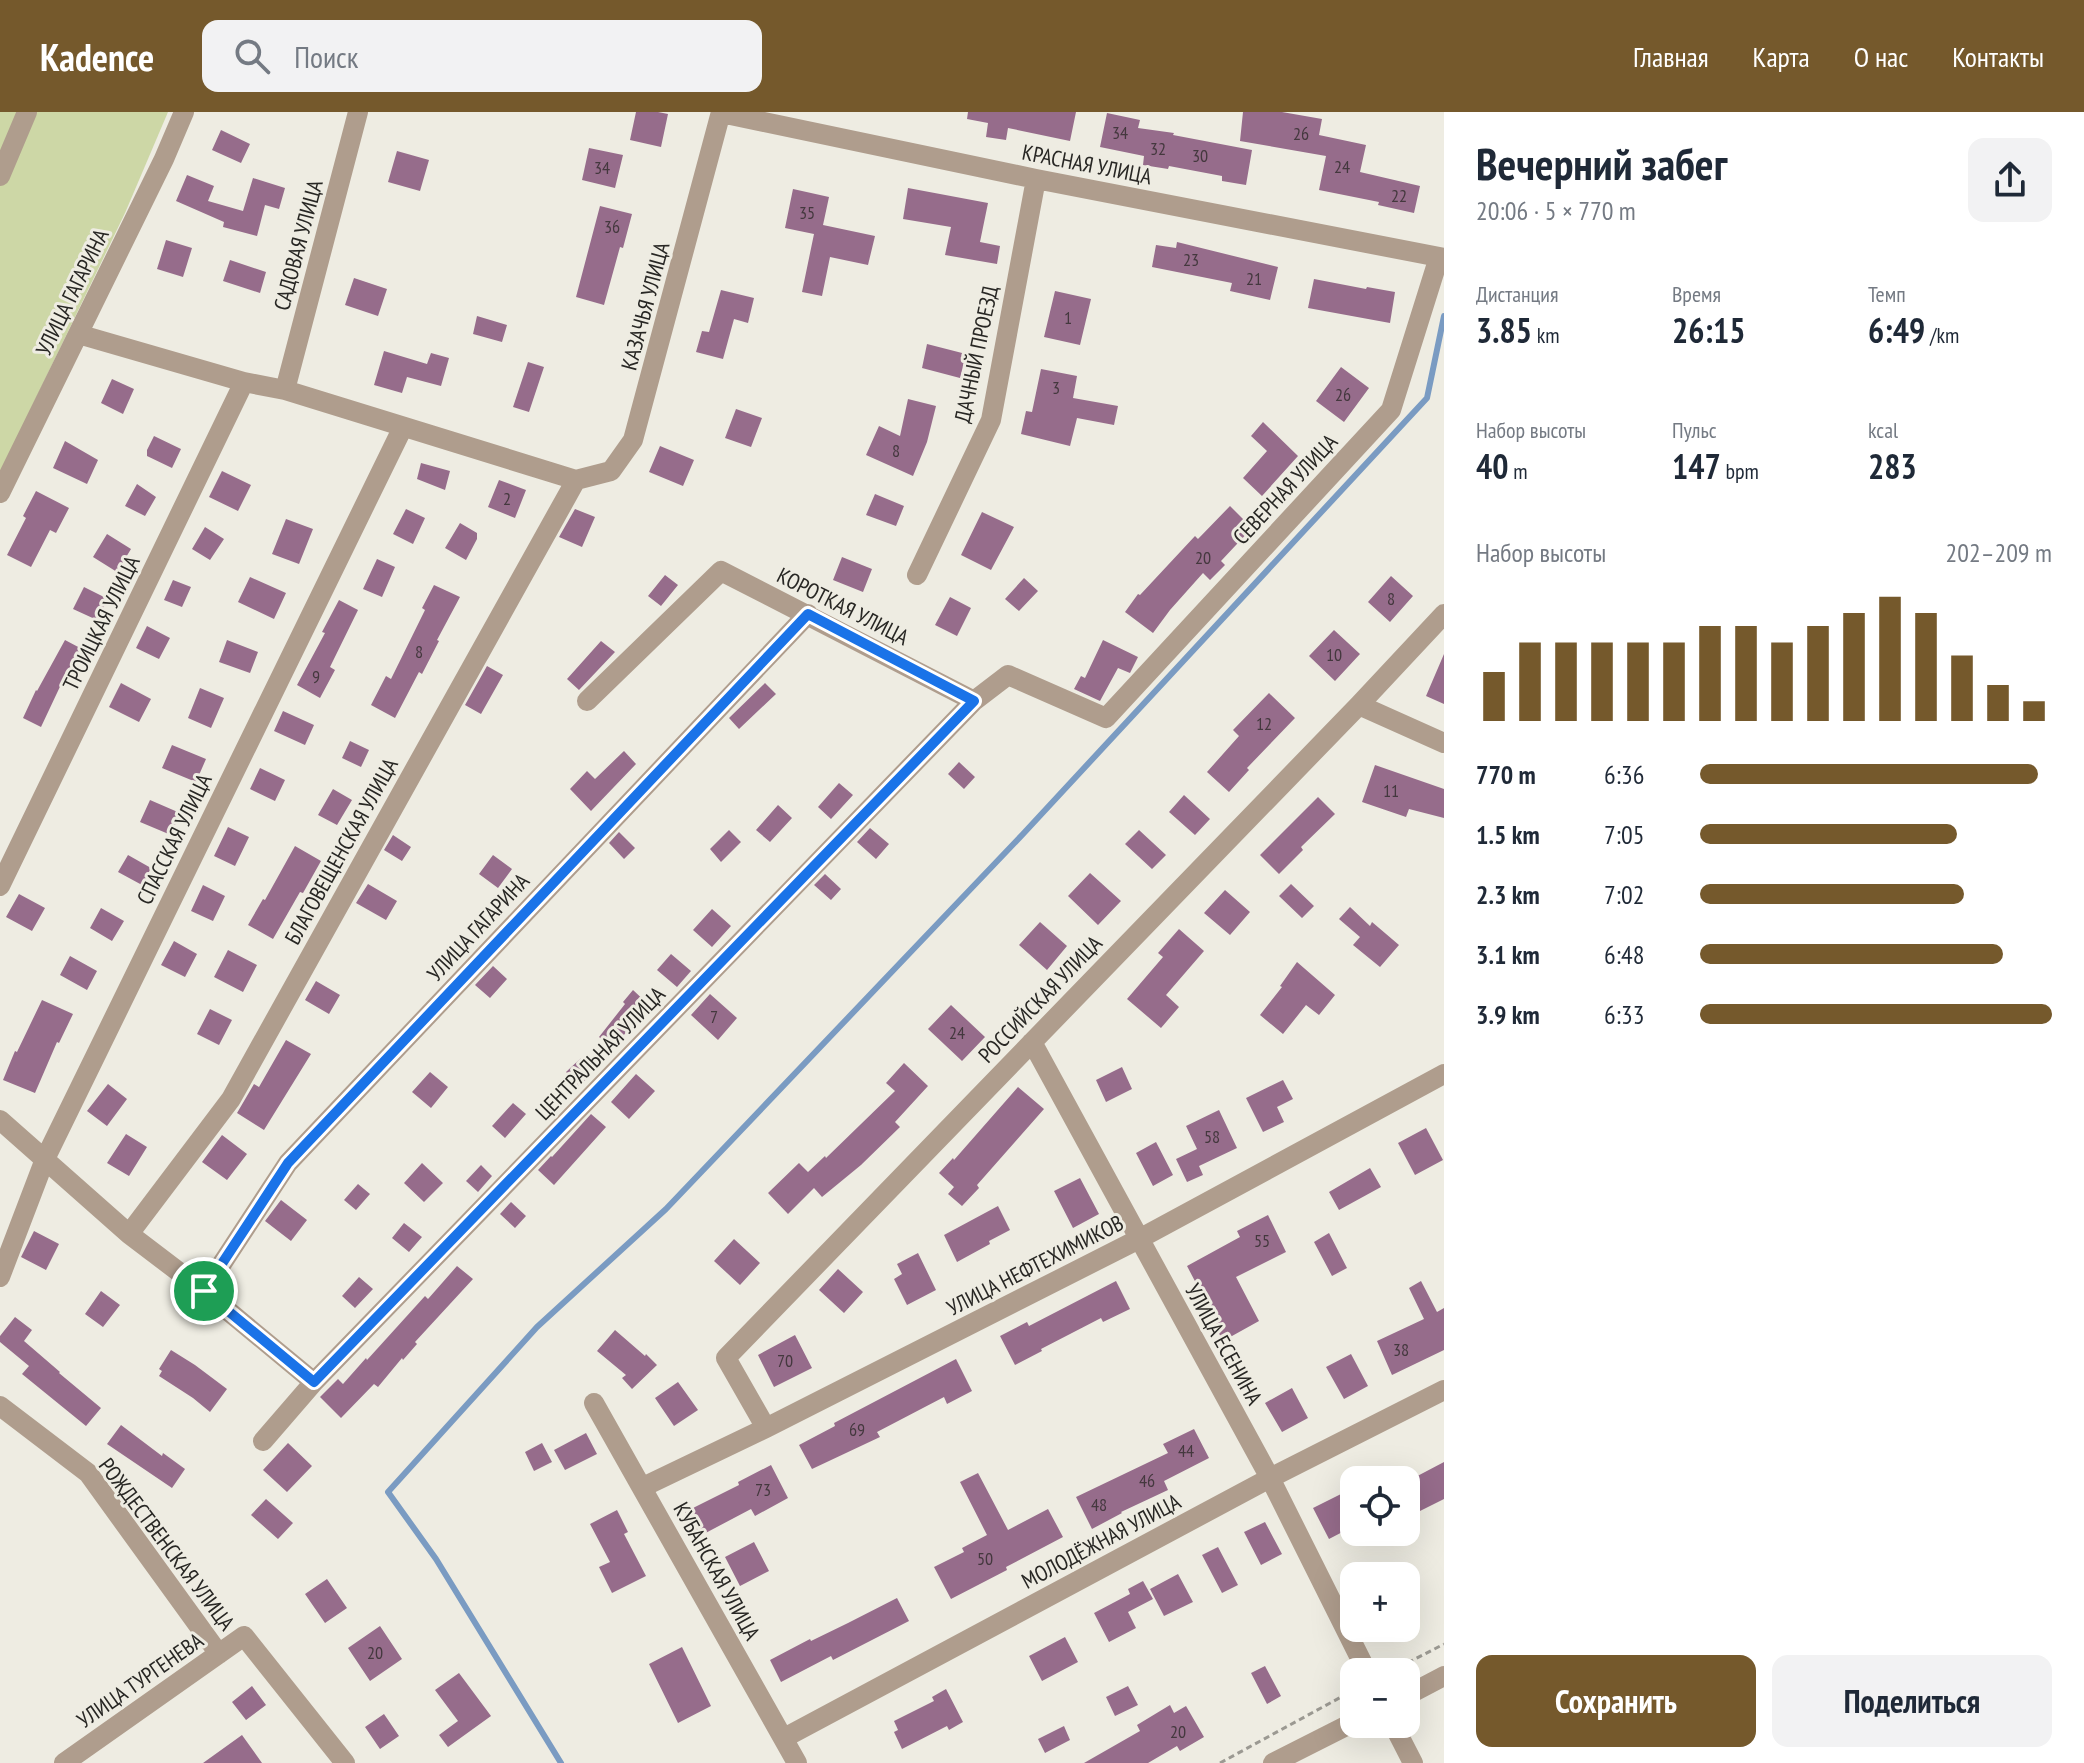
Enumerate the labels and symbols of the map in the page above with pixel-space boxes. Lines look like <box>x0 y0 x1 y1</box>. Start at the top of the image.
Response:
house number: 34 <box>1112 121 1128 144</box>
house number: 26 <box>1293 122 1309 145</box>
house number: 32 <box>1150 137 1166 160</box>
street label: КРАСНАЯ УЛИЦА <box>1020 138 1155 190</box>
house number: 30 <box>1192 144 1208 167</box>
house number: 24 <box>1334 155 1350 178</box>
house number: 34 <box>594 156 610 179</box>
street label: САДОВАЯ УЛИЦА <box>267 176 329 313</box>
house number: 22 <box>1391 184 1407 207</box>
house number: 35 <box>799 201 815 224</box>
house number: 36 <box>604 215 620 238</box>
street label: УЛИЦА ГАГАРИНА <box>29 224 115 360</box>
street label: КАЗАЧЬЯ УЛИЦА <box>615 238 676 373</box>
house number: 23 <box>1183 248 1199 271</box>
house number: 21 <box>1246 267 1262 290</box>
street label: ДАЧНЫЙ ПРОЕЗД <box>948 283 1004 425</box>
house number: 1 <box>1064 306 1072 329</box>
house number: 3 <box>1052 376 1060 399</box>
house number: 26 <box>1335 383 1351 406</box>
street label: СЕВЕРНАЯ УЛИЦА <box>1227 427 1344 550</box>
house number: 8 <box>892 439 900 462</box>
house number: 2 <box>503 487 511 510</box>
house number: 20 <box>1195 546 1211 569</box>
street label: ТРОИЦКАЯ УЛИЦА <box>56 551 146 695</box>
street label: КОРОТКАЯ УЛИЦА <box>772 561 914 651</box>
house number: 8 <box>1387 587 1395 610</box>
house number: 8 <box>415 640 423 663</box>
house number: 10 <box>1326 643 1342 666</box>
house number: 9 <box>312 665 320 688</box>
house number: 12 <box>1256 712 1272 735</box>
street label: БЛАГОВЕЩЕНСКАЯ УЛИЦА <box>278 752 404 949</box>
street label: СПАССКАЯ УЛИЦА <box>130 769 218 909</box>
house number: 11 <box>1383 779 1399 802</box>
street label: УЛИЦА ГАГАРИНА <box>421 867 535 987</box>
street label: РОССИЙСКАЯ УЛИЦА <box>972 929 1108 1068</box>
street label: ЦЕНТРАЛЬНАЯ УЛИЦА <box>529 980 671 1126</box>
house number: 7 <box>710 1005 718 1028</box>
house number: 24 <box>949 1021 965 1044</box>
house number: 58 <box>1204 1125 1220 1148</box>
street label: УЛИЦА НЕФТЕХИМИКОВ <box>942 1208 1128 1322</box>
house number: 55 <box>1254 1229 1270 1252</box>
pin <box>170 1257 238 1325</box>
street label: УЛИЦА ЕСЕНИНА <box>1179 1279 1269 1410</box>
house number: 38 <box>1393 1338 1409 1361</box>
house number: 70 <box>777 1349 793 1372</box>
house number: 69 <box>849 1418 865 1441</box>
house number: 44 <box>1178 1439 1194 1462</box>
street label: РОЖДЕСТВЕНСКАЯ УЛИЦА <box>93 1452 241 1636</box>
house number: 46 <box>1139 1469 1155 1492</box>
house number: 73 <box>755 1478 771 1501</box>
street label: МОЛОДЁЖНАЯ УЛИЦА <box>1017 1487 1186 1595</box>
house number: 48 <box>1091 1493 1107 1516</box>
street label: КУБАНСКАЯ УЛИЦА <box>668 1497 767 1645</box>
house number: 50 <box>977 1547 993 1570</box>
street label: УЛИЦА ТУРГЕНЕВА <box>72 1626 209 1734</box>
house number: 20 <box>367 1641 383 1664</box>
house number: 20 <box>1170 1720 1186 1743</box>

